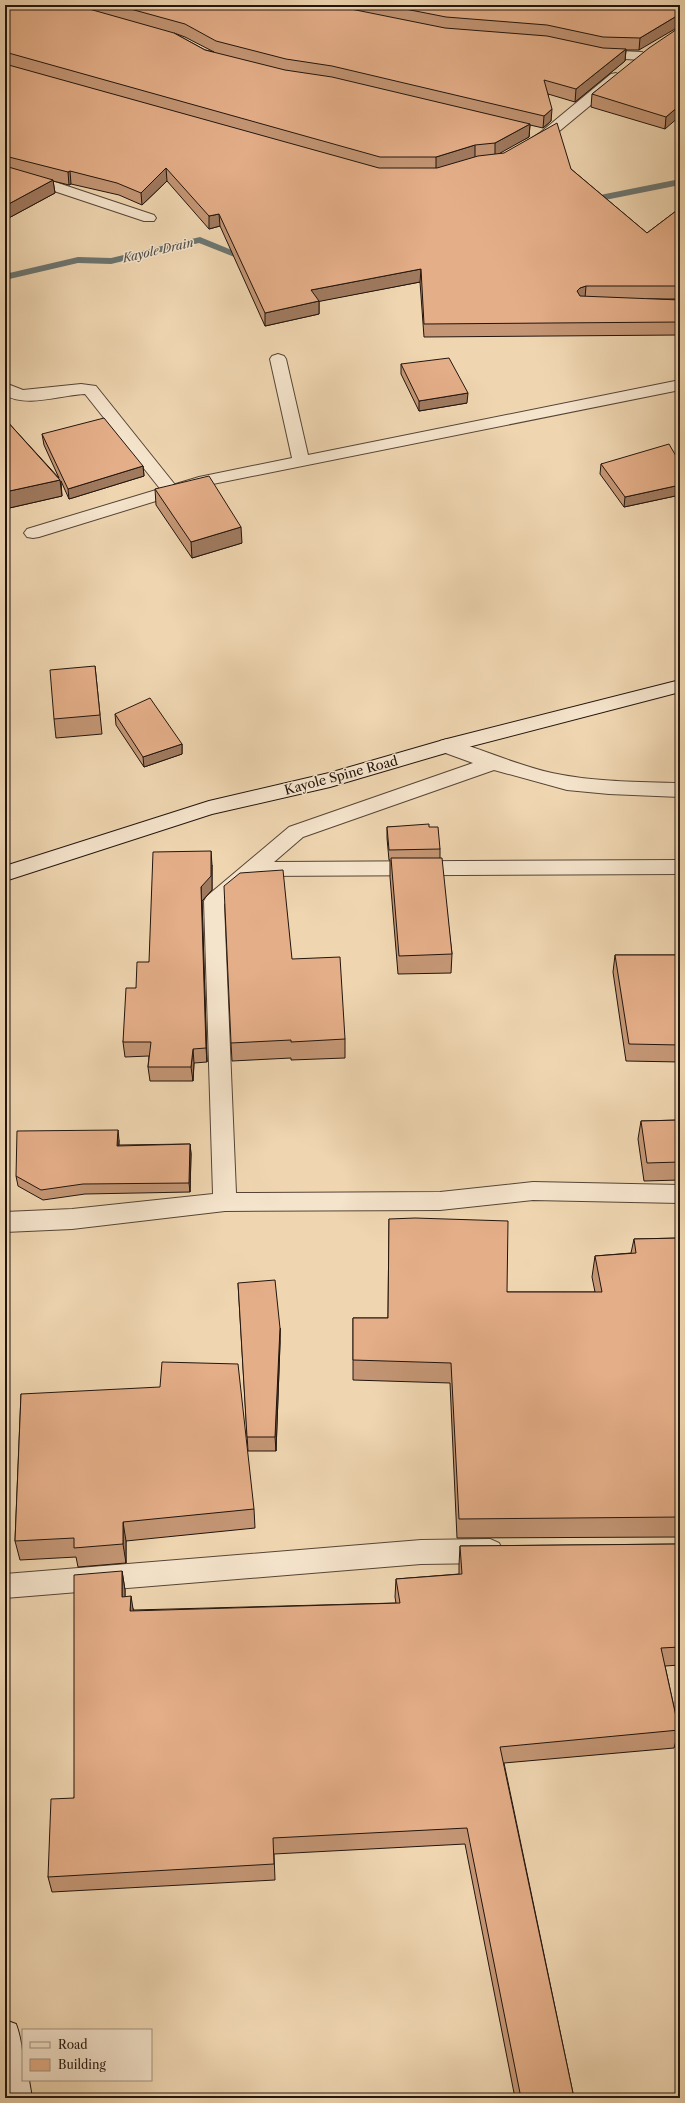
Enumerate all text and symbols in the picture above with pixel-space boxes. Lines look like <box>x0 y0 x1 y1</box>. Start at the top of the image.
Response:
water label: Kayole Drain <box>120 235 195 266</box>
street label: Kayole Spine Road <box>282 752 400 798</box>
legend <box>22 2029 152 2081</box>
text: Road <box>58 2037 88 2052</box>
text: Building <box>58 2057 106 2072</box>

